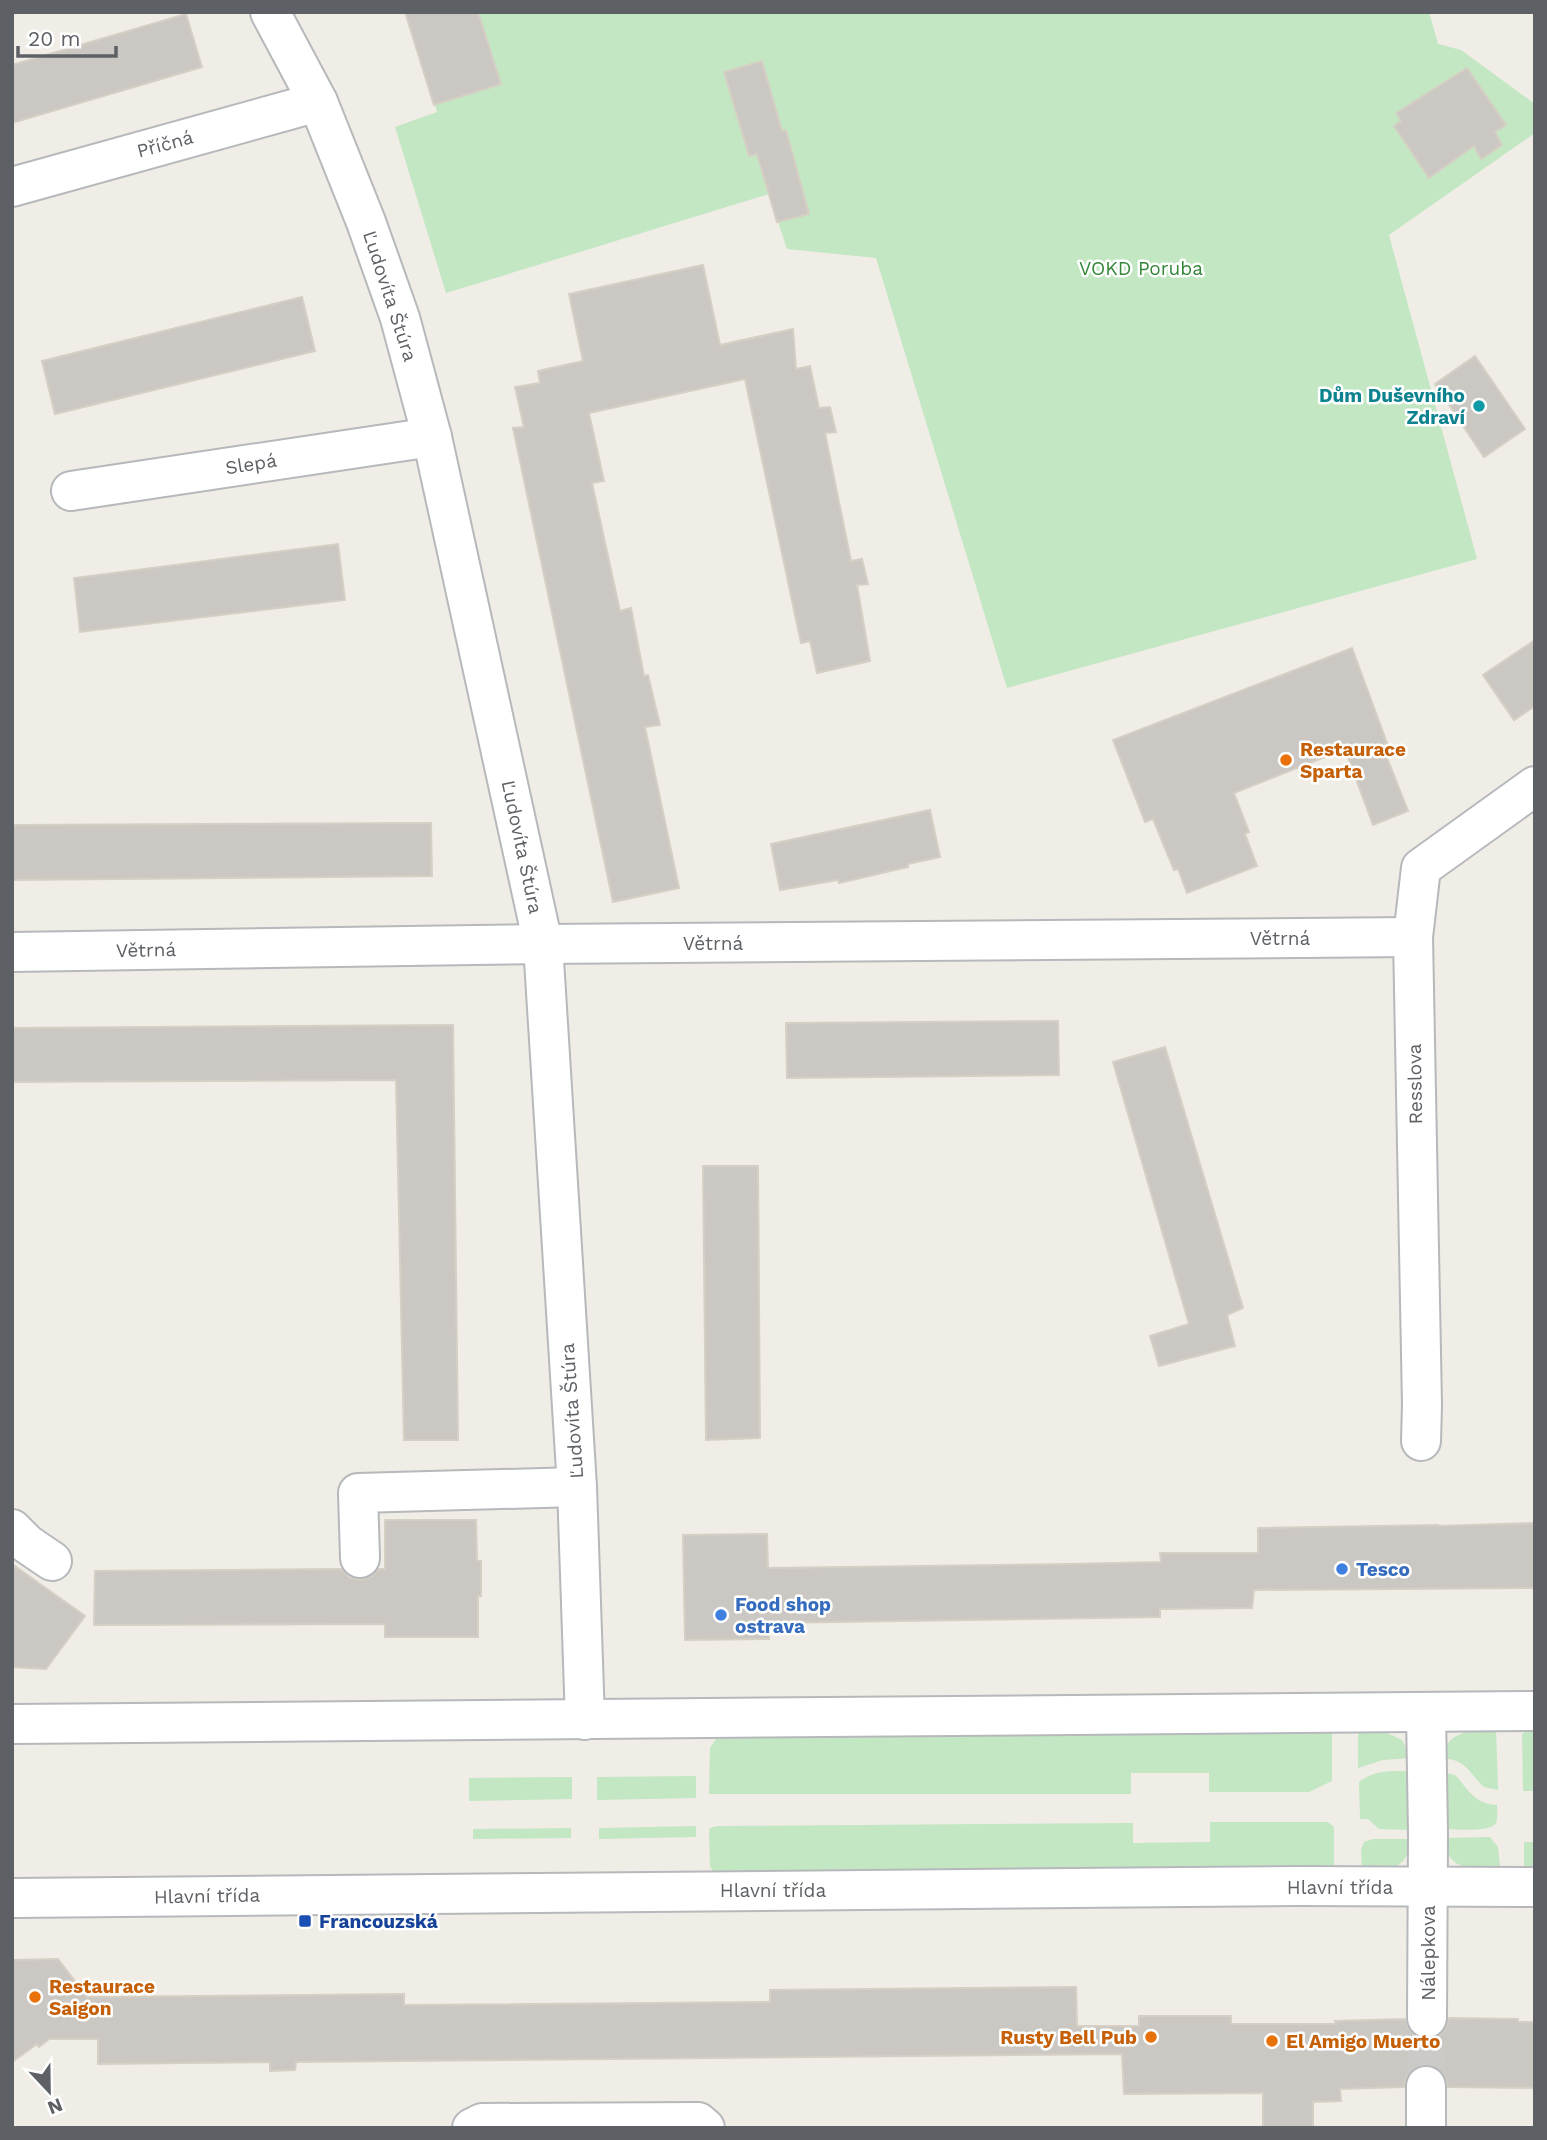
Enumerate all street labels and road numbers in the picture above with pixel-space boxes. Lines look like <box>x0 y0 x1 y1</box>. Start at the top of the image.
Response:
street label: Příčná <box>134 125 196 163</box>
street label: Ľudovíta Štúra <box>358 228 422 364</box>
street label: Slepá <box>224 449 279 479</box>
street label: Ľudovíta Štúra <box>497 778 547 916</box>
street label: Větrná <box>1250 927 1310 950</box>
street label: Větrná <box>683 932 743 955</box>
street label: Větrná <box>116 938 177 962</box>
street label: Resslova <box>1403 1043 1427 1125</box>
street label: Ľudovíta Štúra <box>556 1342 588 1480</box>
street label: Hlavní třída <box>1287 1876 1393 1899</box>
street label: Hlavní třída <box>720 1879 826 1902</box>
street label: Hlavní třída <box>154 1884 261 1908</box>
street label: Nálepkova <box>1417 1905 1440 2001</box>

